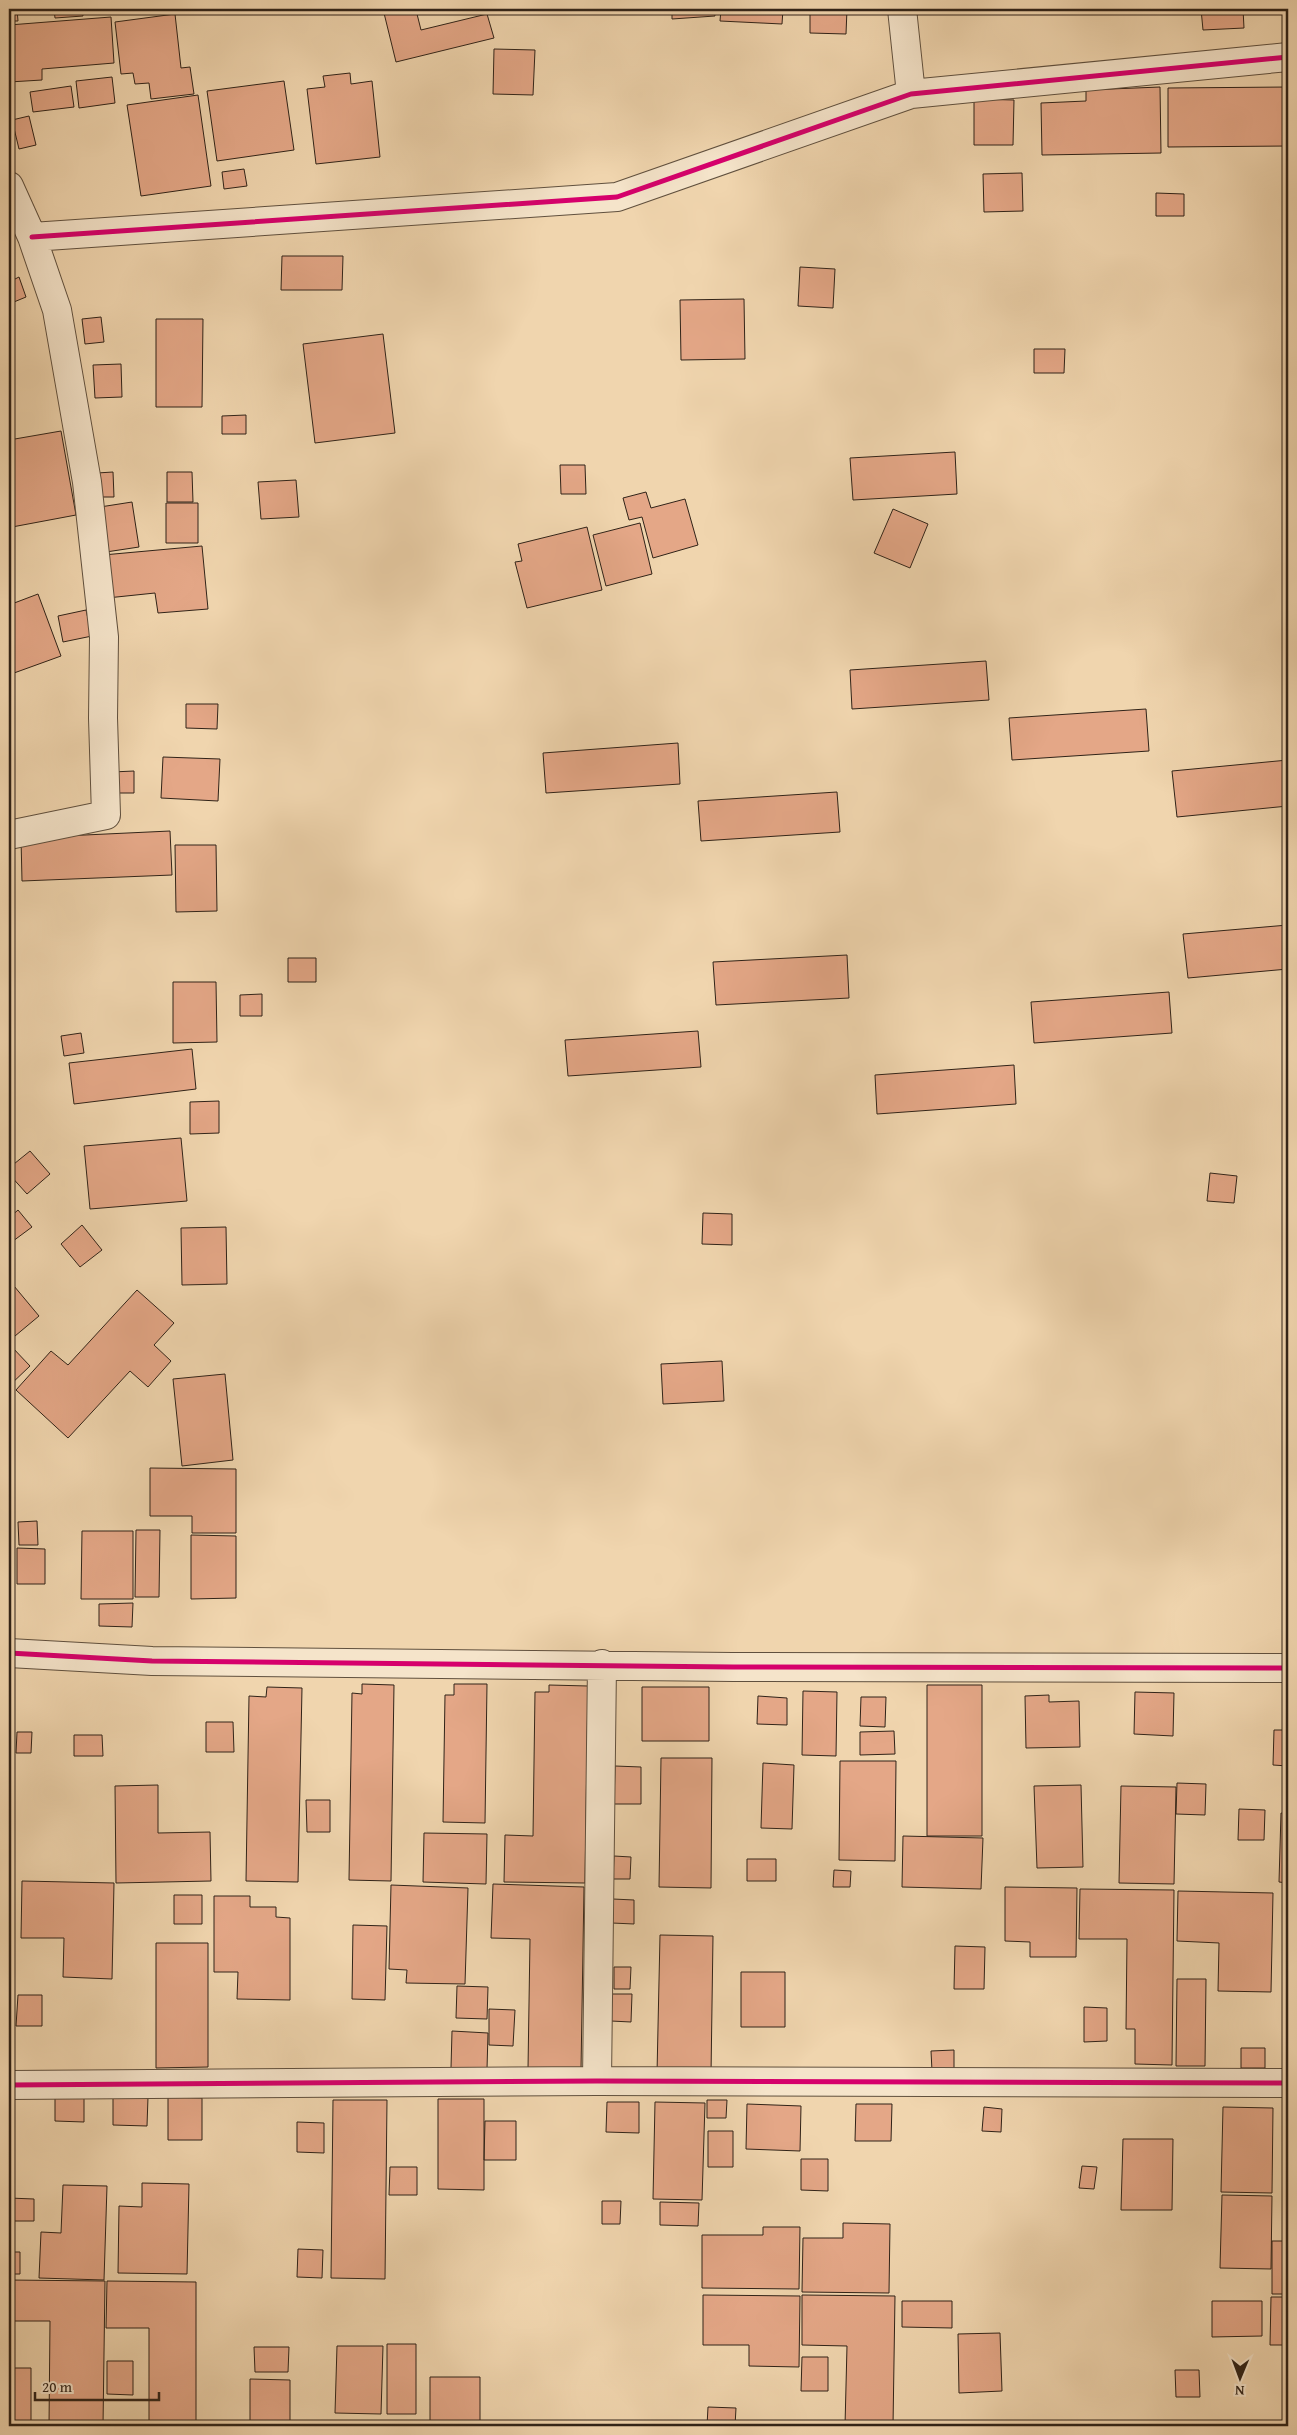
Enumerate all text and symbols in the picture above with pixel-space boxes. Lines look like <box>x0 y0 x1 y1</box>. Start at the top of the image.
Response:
north arrow <box>1214 2352 1264 2402</box>
scale bar <box>35 2370 159 2402</box>
text: 20 m <box>42 2376 73 2397</box>
text: N <box>1234 2381 1245 2401</box>

